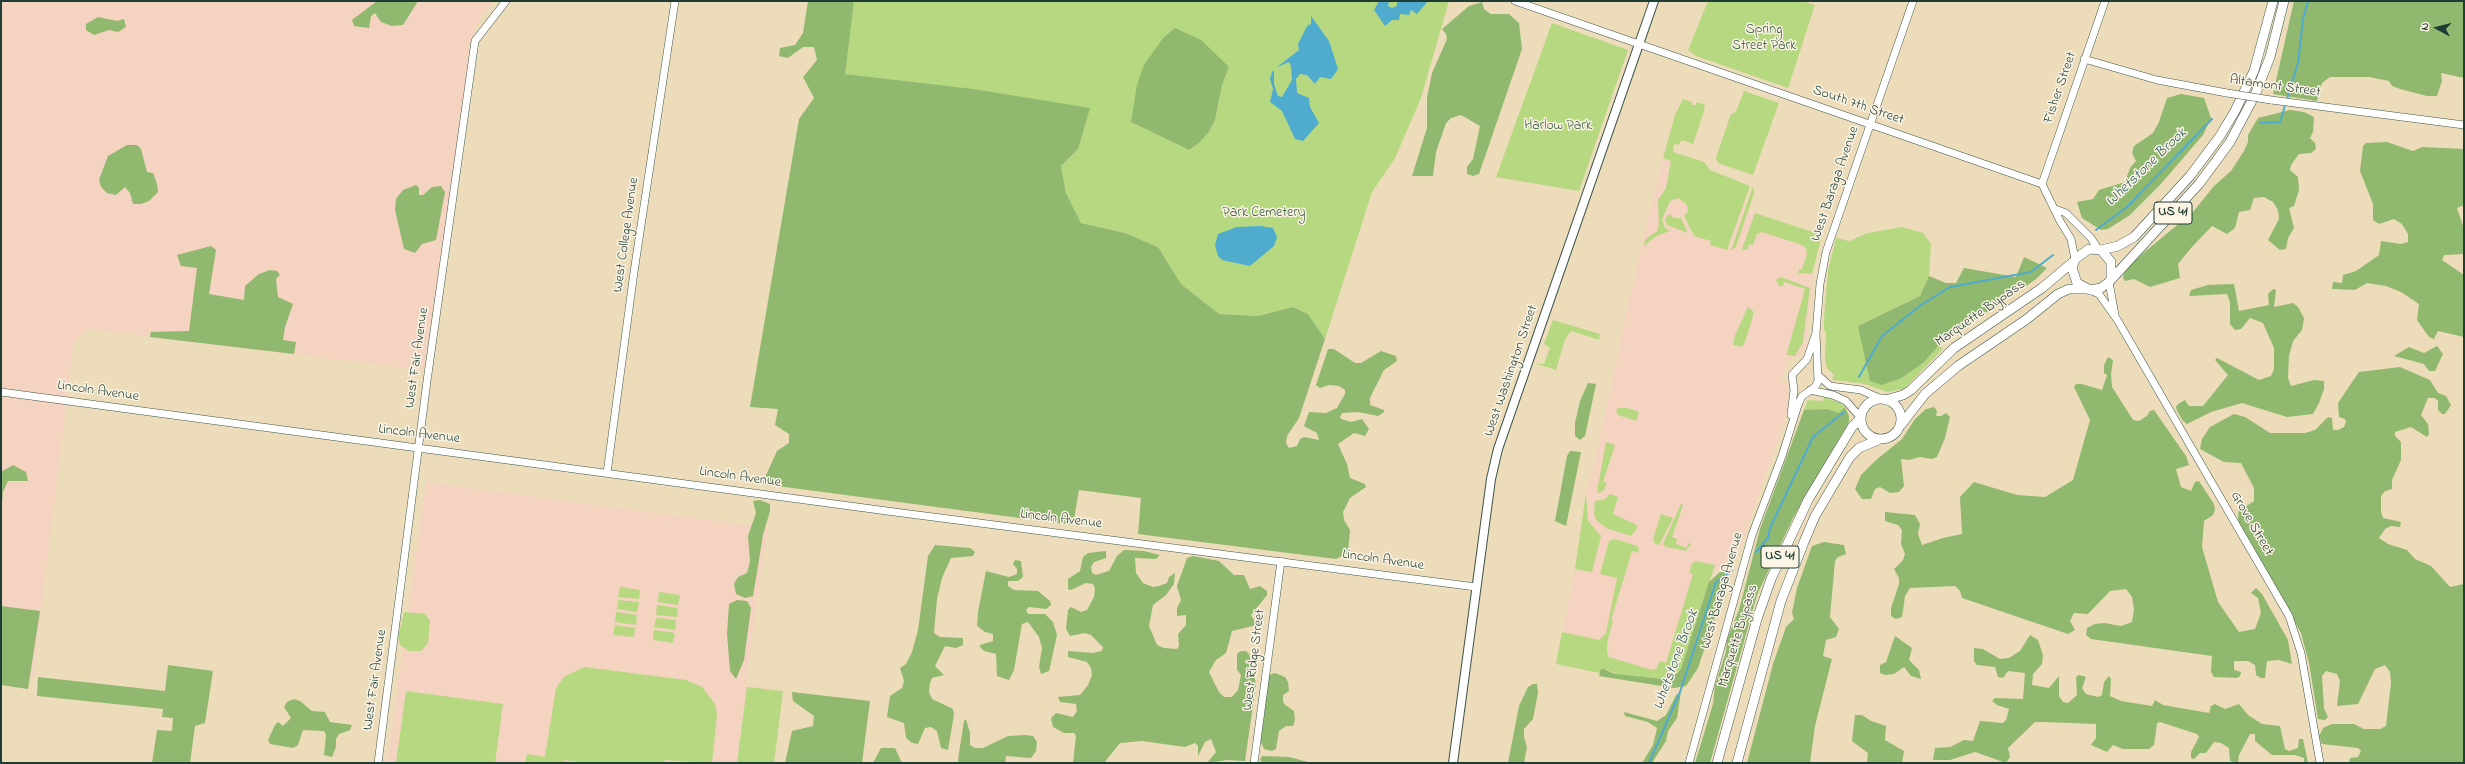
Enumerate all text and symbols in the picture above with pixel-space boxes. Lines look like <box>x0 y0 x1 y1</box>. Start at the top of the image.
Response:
north arrow <box>2417 8 2457 48</box>
text: N <box>2417 22 2433 31</box>
park label: Spring Street Park <box>1732 23 1796 56</box>
street label: Fisher Street <box>2041 50 2081 126</box>
street label: Altamont Street <box>2228 72 2322 102</box>
street label: South 7th Street <box>1810 83 1906 129</box>
park label: Harlow Park <box>1524 119 1592 135</box>
street label: West Baraga Avenue <box>1808 124 1864 244</box>
water label: Whetstone Brook <box>2103 125 2191 211</box>
street label: West College Avenue <box>611 176 643 294</box>
road number: US 41 <box>2154 202 2192 224</box>
park label: Park Cemetery <box>1223 206 1305 222</box>
street label: Marquette Bypass <box>1933 277 2029 351</box>
street label: West Washington Street <box>1482 303 1542 439</box>
street label: West Fair Avenue <box>403 307 433 409</box>
street label: Lincoln Avenue <box>56 378 140 406</box>
street label: Lincoln Avenue <box>377 422 461 448</box>
street label: Lincoln Avenue <box>698 464 782 492</box>
street label: Grove Street <box>2226 489 2276 559</box>
street label: Lincoln Avenue <box>1019 507 1103 533</box>
street label: West Baraga Avenue <box>1698 531 1748 651</box>
road number: US 41 <box>1761 546 1799 568</box>
street label: Lincoln Avenue <box>1341 547 1425 575</box>
street label: Marquette Bypass <box>1715 583 1763 689</box>
water label: Whetstone Brook <box>1651 607 1703 713</box>
street label: West Ridge Street <box>1240 608 1270 712</box>
street label: West Fair Avenue <box>361 629 391 731</box>

